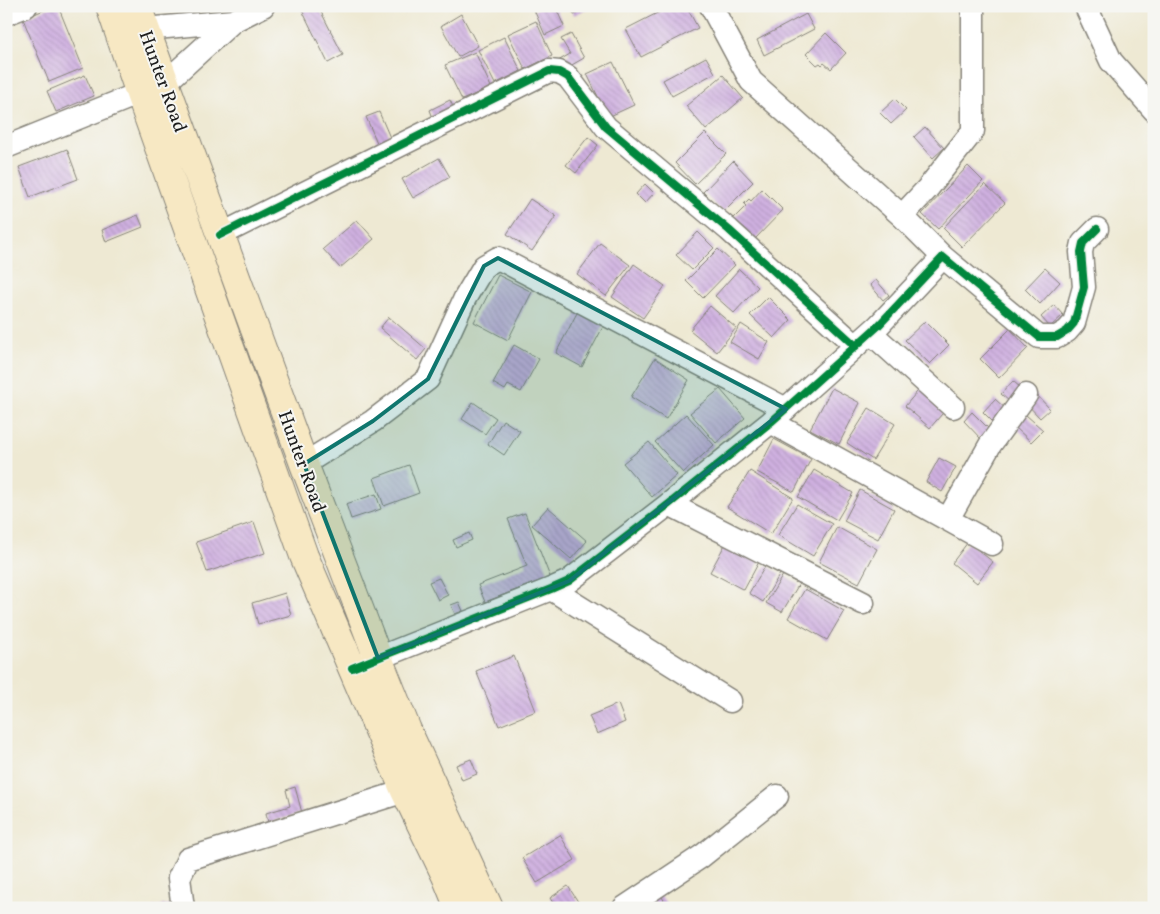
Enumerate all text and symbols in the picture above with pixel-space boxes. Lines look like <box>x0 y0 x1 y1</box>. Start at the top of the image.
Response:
street label: Hunter Road <box>132 27 193 136</box>
street label: Hunter Road <box>271 407 332 516</box>

